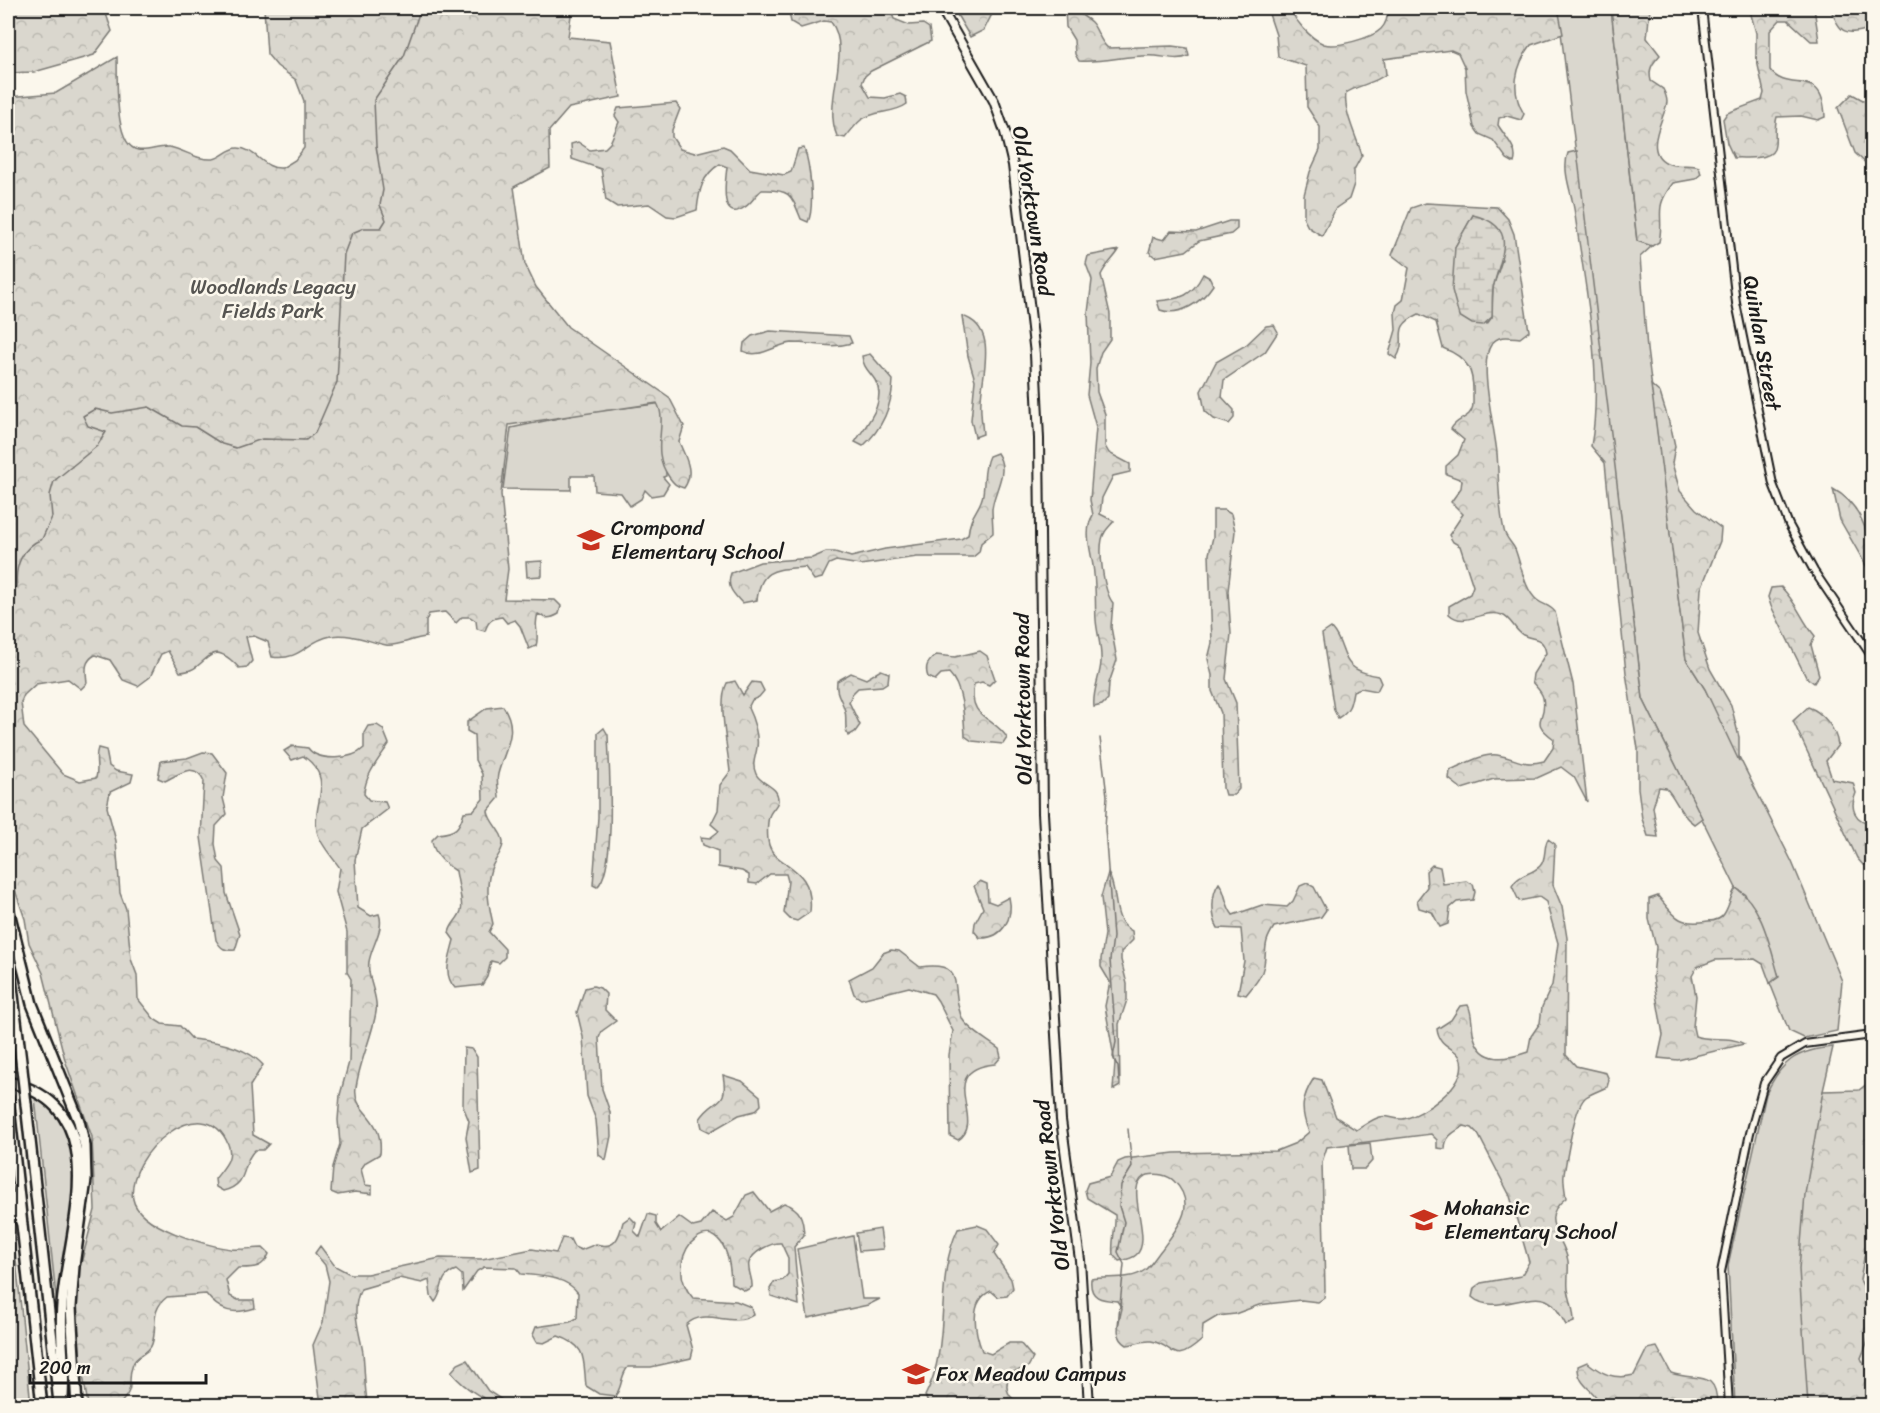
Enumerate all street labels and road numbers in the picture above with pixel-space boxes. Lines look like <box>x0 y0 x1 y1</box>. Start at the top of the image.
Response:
street label: Old Yorktown Road <box>1001 123 1066 301</box>
street label: Quinlan Street <box>1731 273 1793 415</box>
street label: Old Yorktown Road <box>1002 611 1043 785</box>
street label: Old Yorktown Road <box>1022 1096 1081 1273</box>

